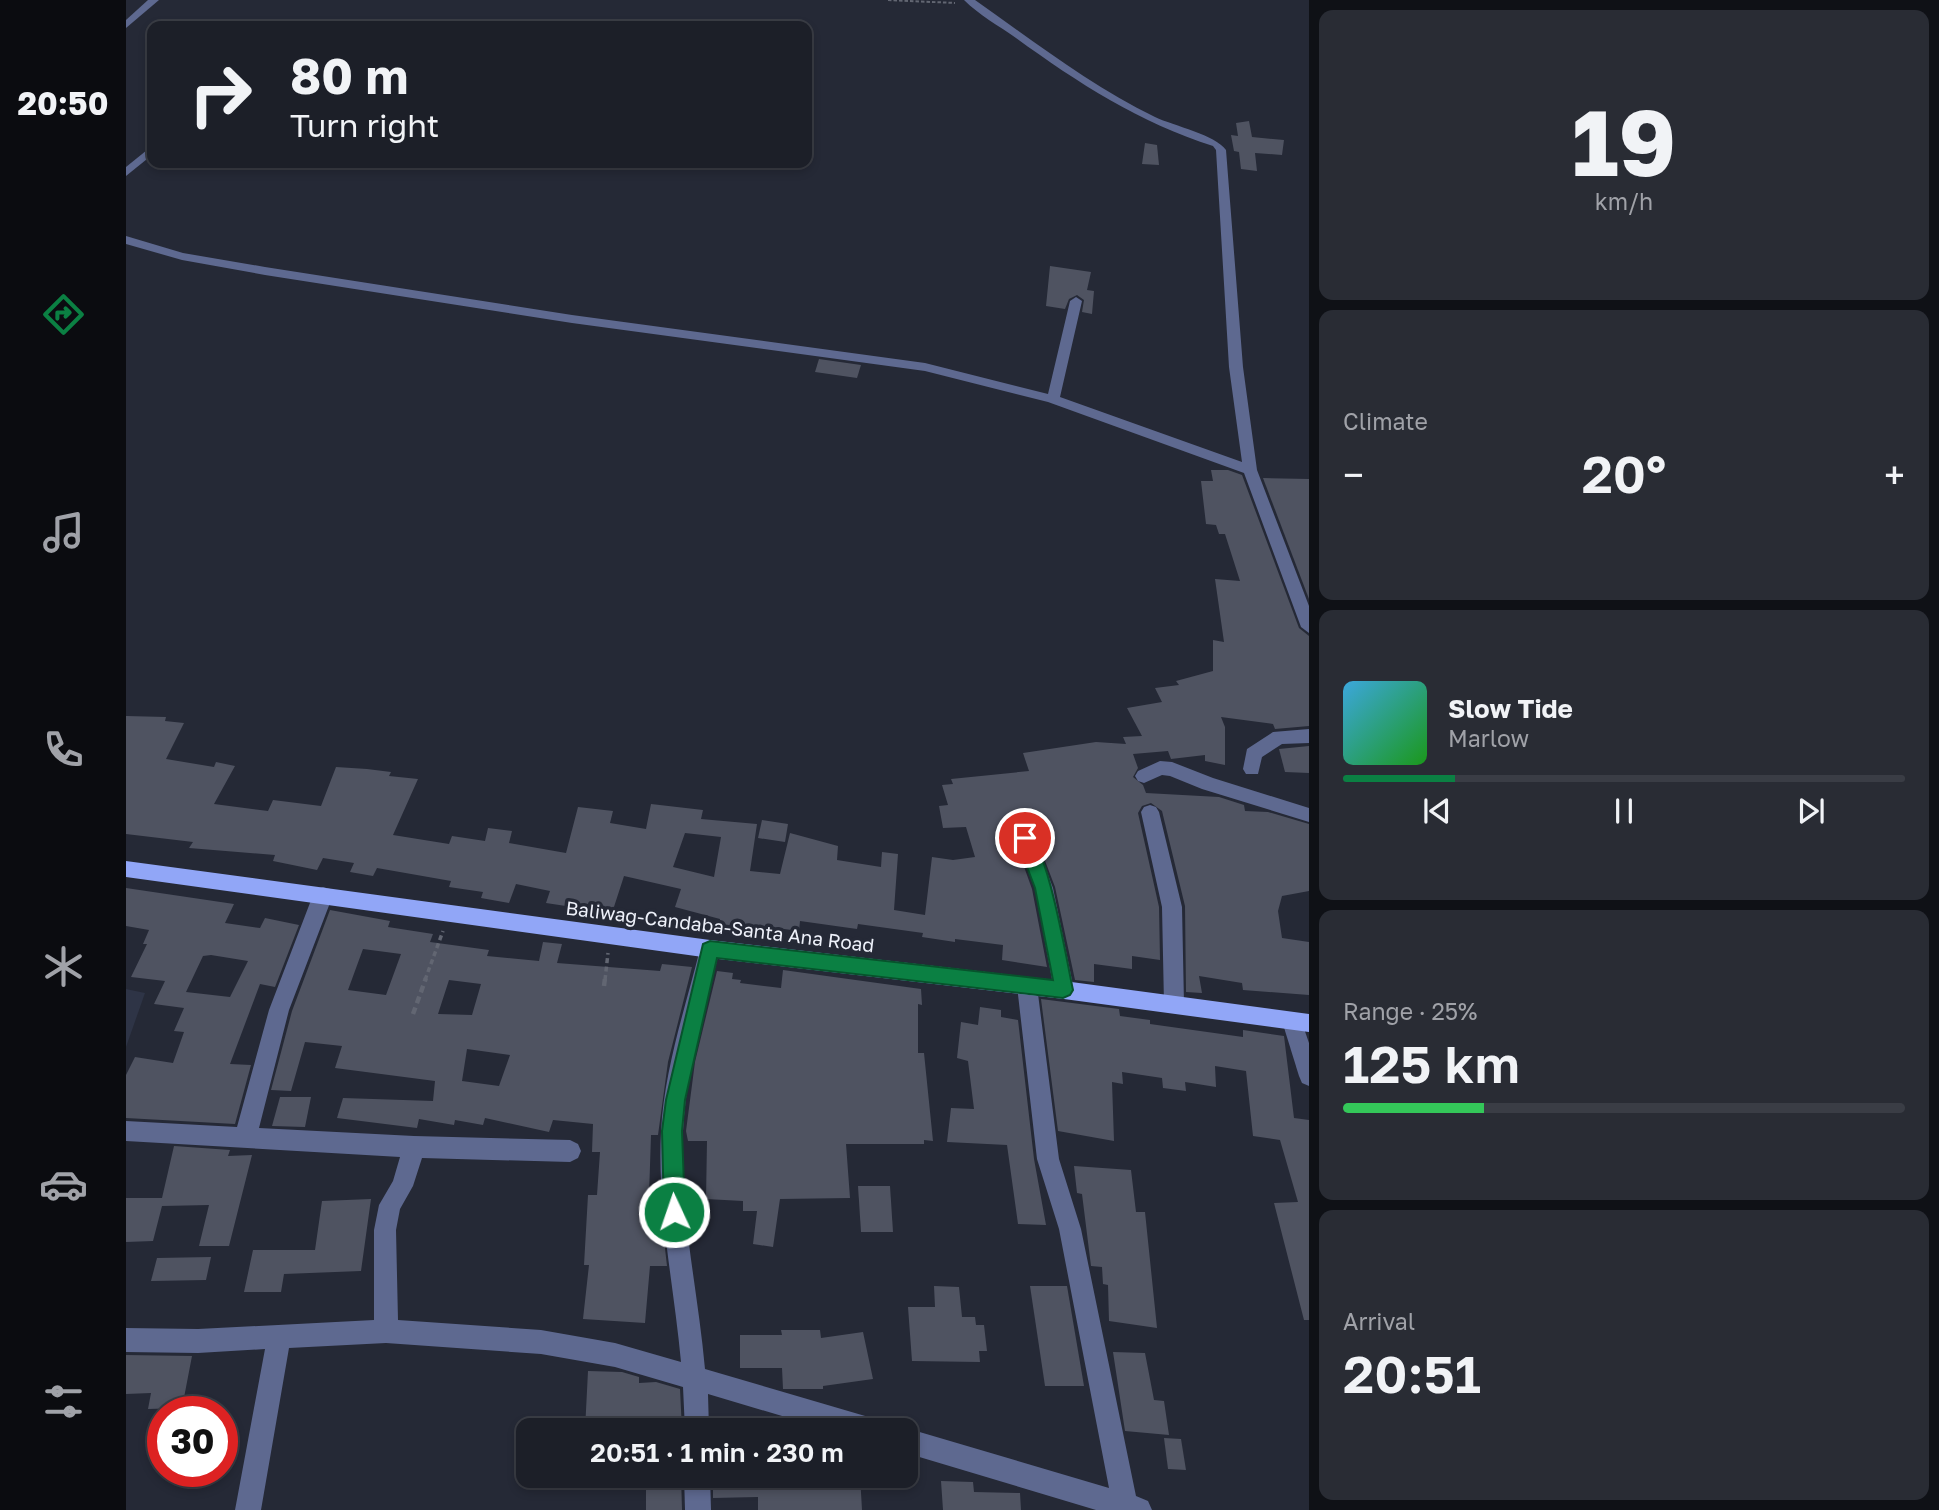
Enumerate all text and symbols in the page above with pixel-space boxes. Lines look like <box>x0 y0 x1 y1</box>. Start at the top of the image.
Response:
text: 80 m <box>290 46 408 105</box>
icon: right <box>175 49 266 140</box>
text: 20:50 <box>18 84 108 122</box>
text: 19 <box>1572 87 1676 196</box>
text: Turn right <box>290 106 439 144</box>
text: km/h <box>1595 187 1653 215</box>
icon: directions <box>39 290 88 339</box>
text: Climate <box>1343 407 1428 435</box>
text: 20° <box>1582 442 1666 504</box>
text: − <box>1343 452 1364 497</box>
text: + <box>1884 452 1905 497</box>
icon: music <box>39 508 88 557</box>
text: Slow Tide <box>1448 693 1573 724</box>
text: Marlow <box>1448 724 1529 752</box>
icon: phone <box>39 725 88 774</box>
icon: previous <box>1418 792 1456 830</box>
icon: pause <box>1605 792 1643 830</box>
icon: next <box>1792 792 1830 830</box>
pin <box>995 808 1055 868</box>
icon: arrive <box>1006 819 1044 857</box>
street label: Baliwag-Candaba-Santa Ana Road <box>564 896 876 956</box>
icon: climate <box>39 942 88 991</box>
text: Range · 25% <box>1343 997 1477 1025</box>
text: 125 km <box>1343 1032 1520 1094</box>
icon: car <box>39 1160 88 1209</box>
position arrow <box>637 1175 711 1249</box>
text: Arrival <box>1343 1307 1415 1335</box>
text: 20:51 <box>1343 1342 1481 1404</box>
icon: filters <box>39 1377 88 1426</box>
speed limit sign: 30 <box>147 1396 238 1487</box>
text: 20:51 · 1 min · 230 m <box>590 1437 844 1468</box>

